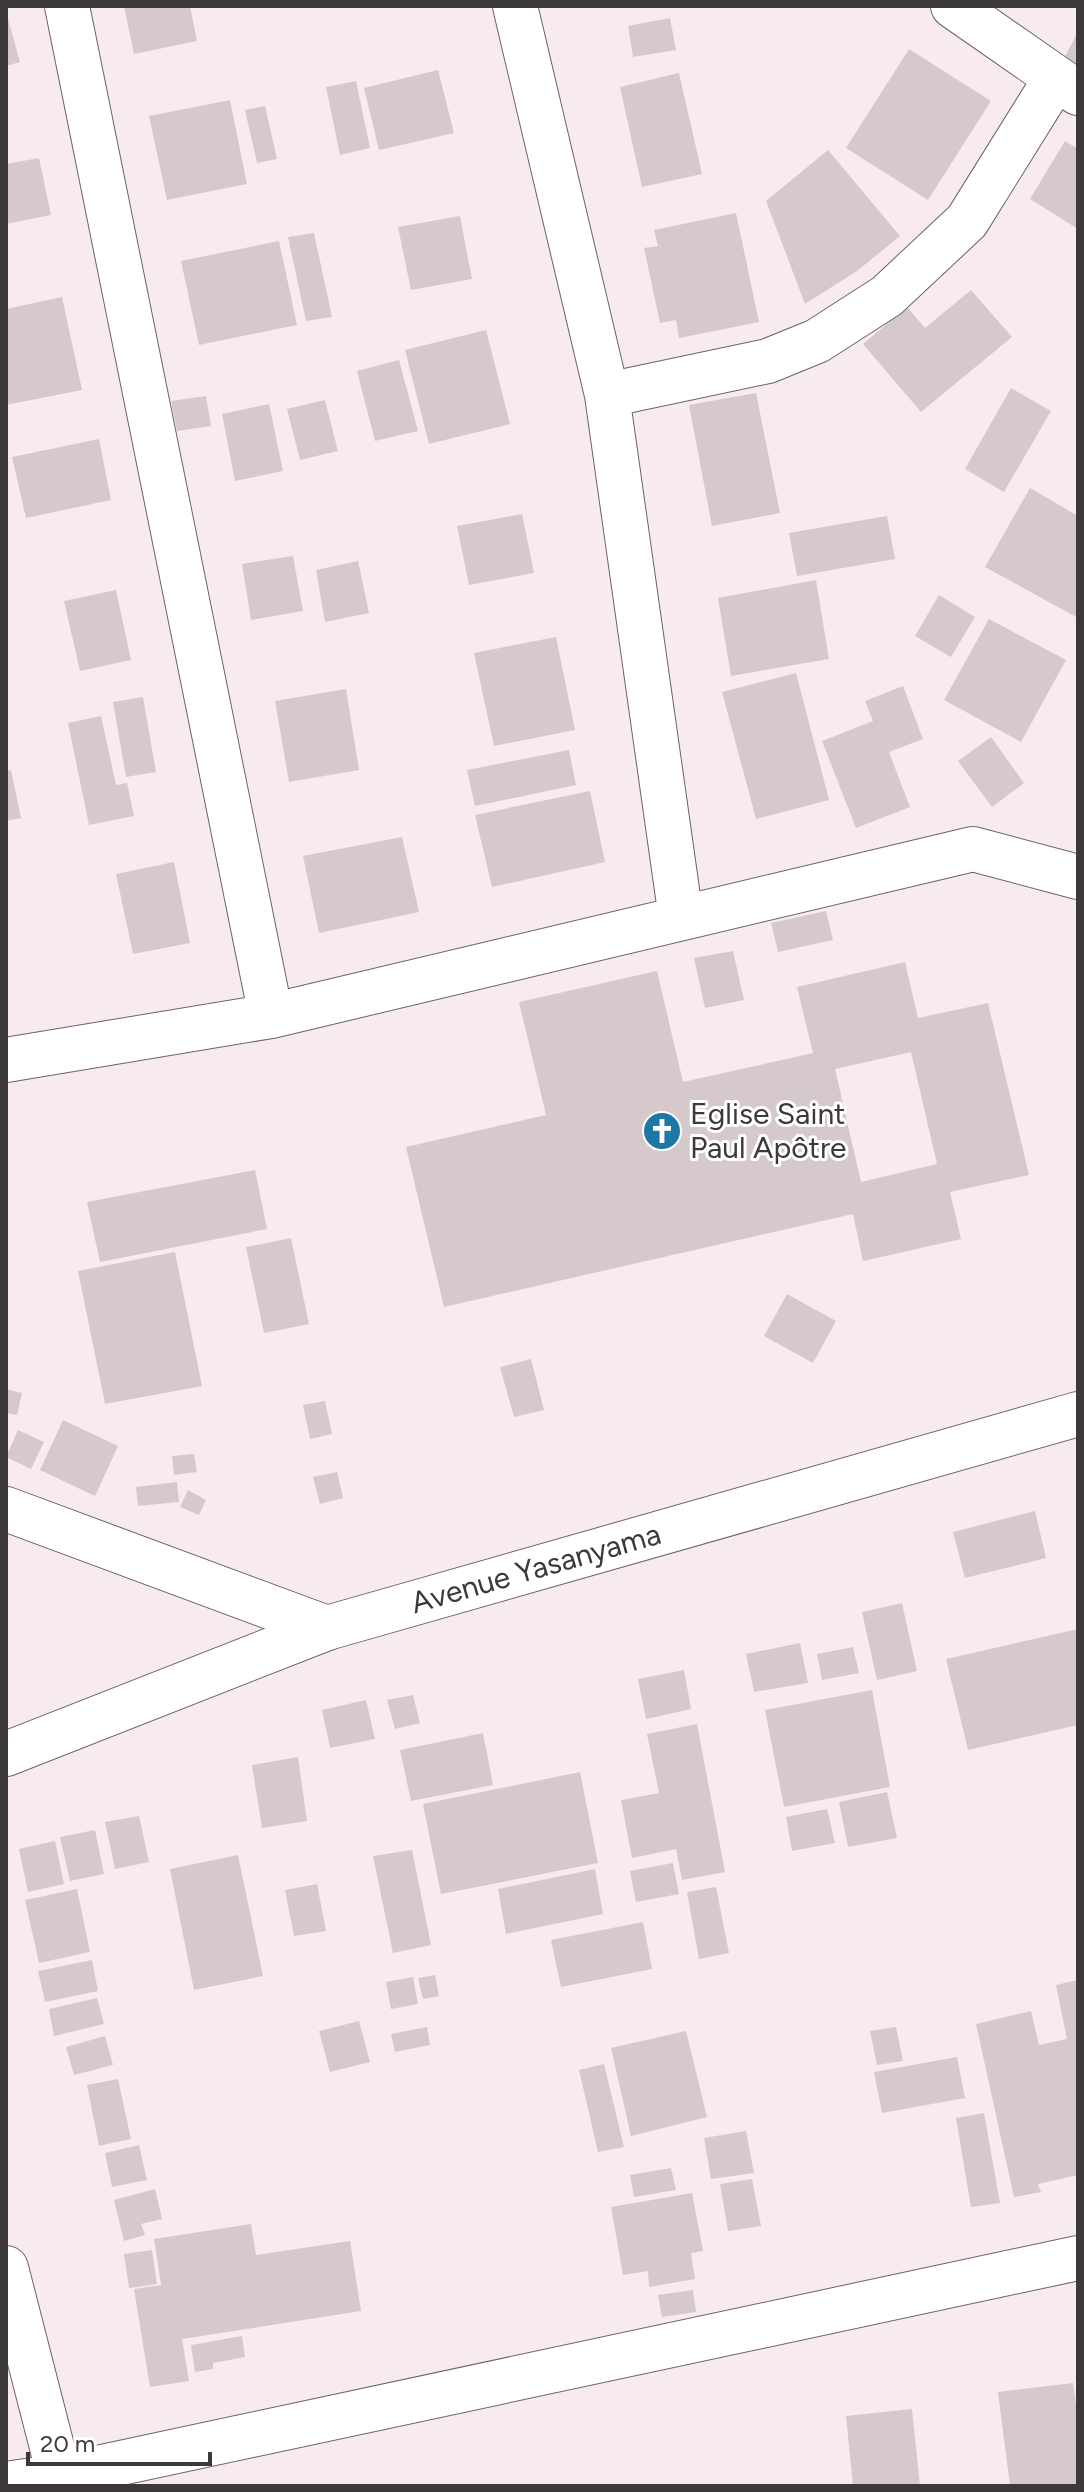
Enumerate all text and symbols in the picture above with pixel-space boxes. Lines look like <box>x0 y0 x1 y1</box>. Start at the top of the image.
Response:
place label: Eglise Saint Paul Apôtre <box>690 1095 846 1166</box>
church icon: Eglise Saint Paul Apôtre <box>641 1110 683 1152</box>
street label: Avenue Yasanyama <box>407 1515 665 1621</box>
scale bar <box>28 2416 210 2466</box>
text: 20 m <box>40 2429 95 2458</box>

